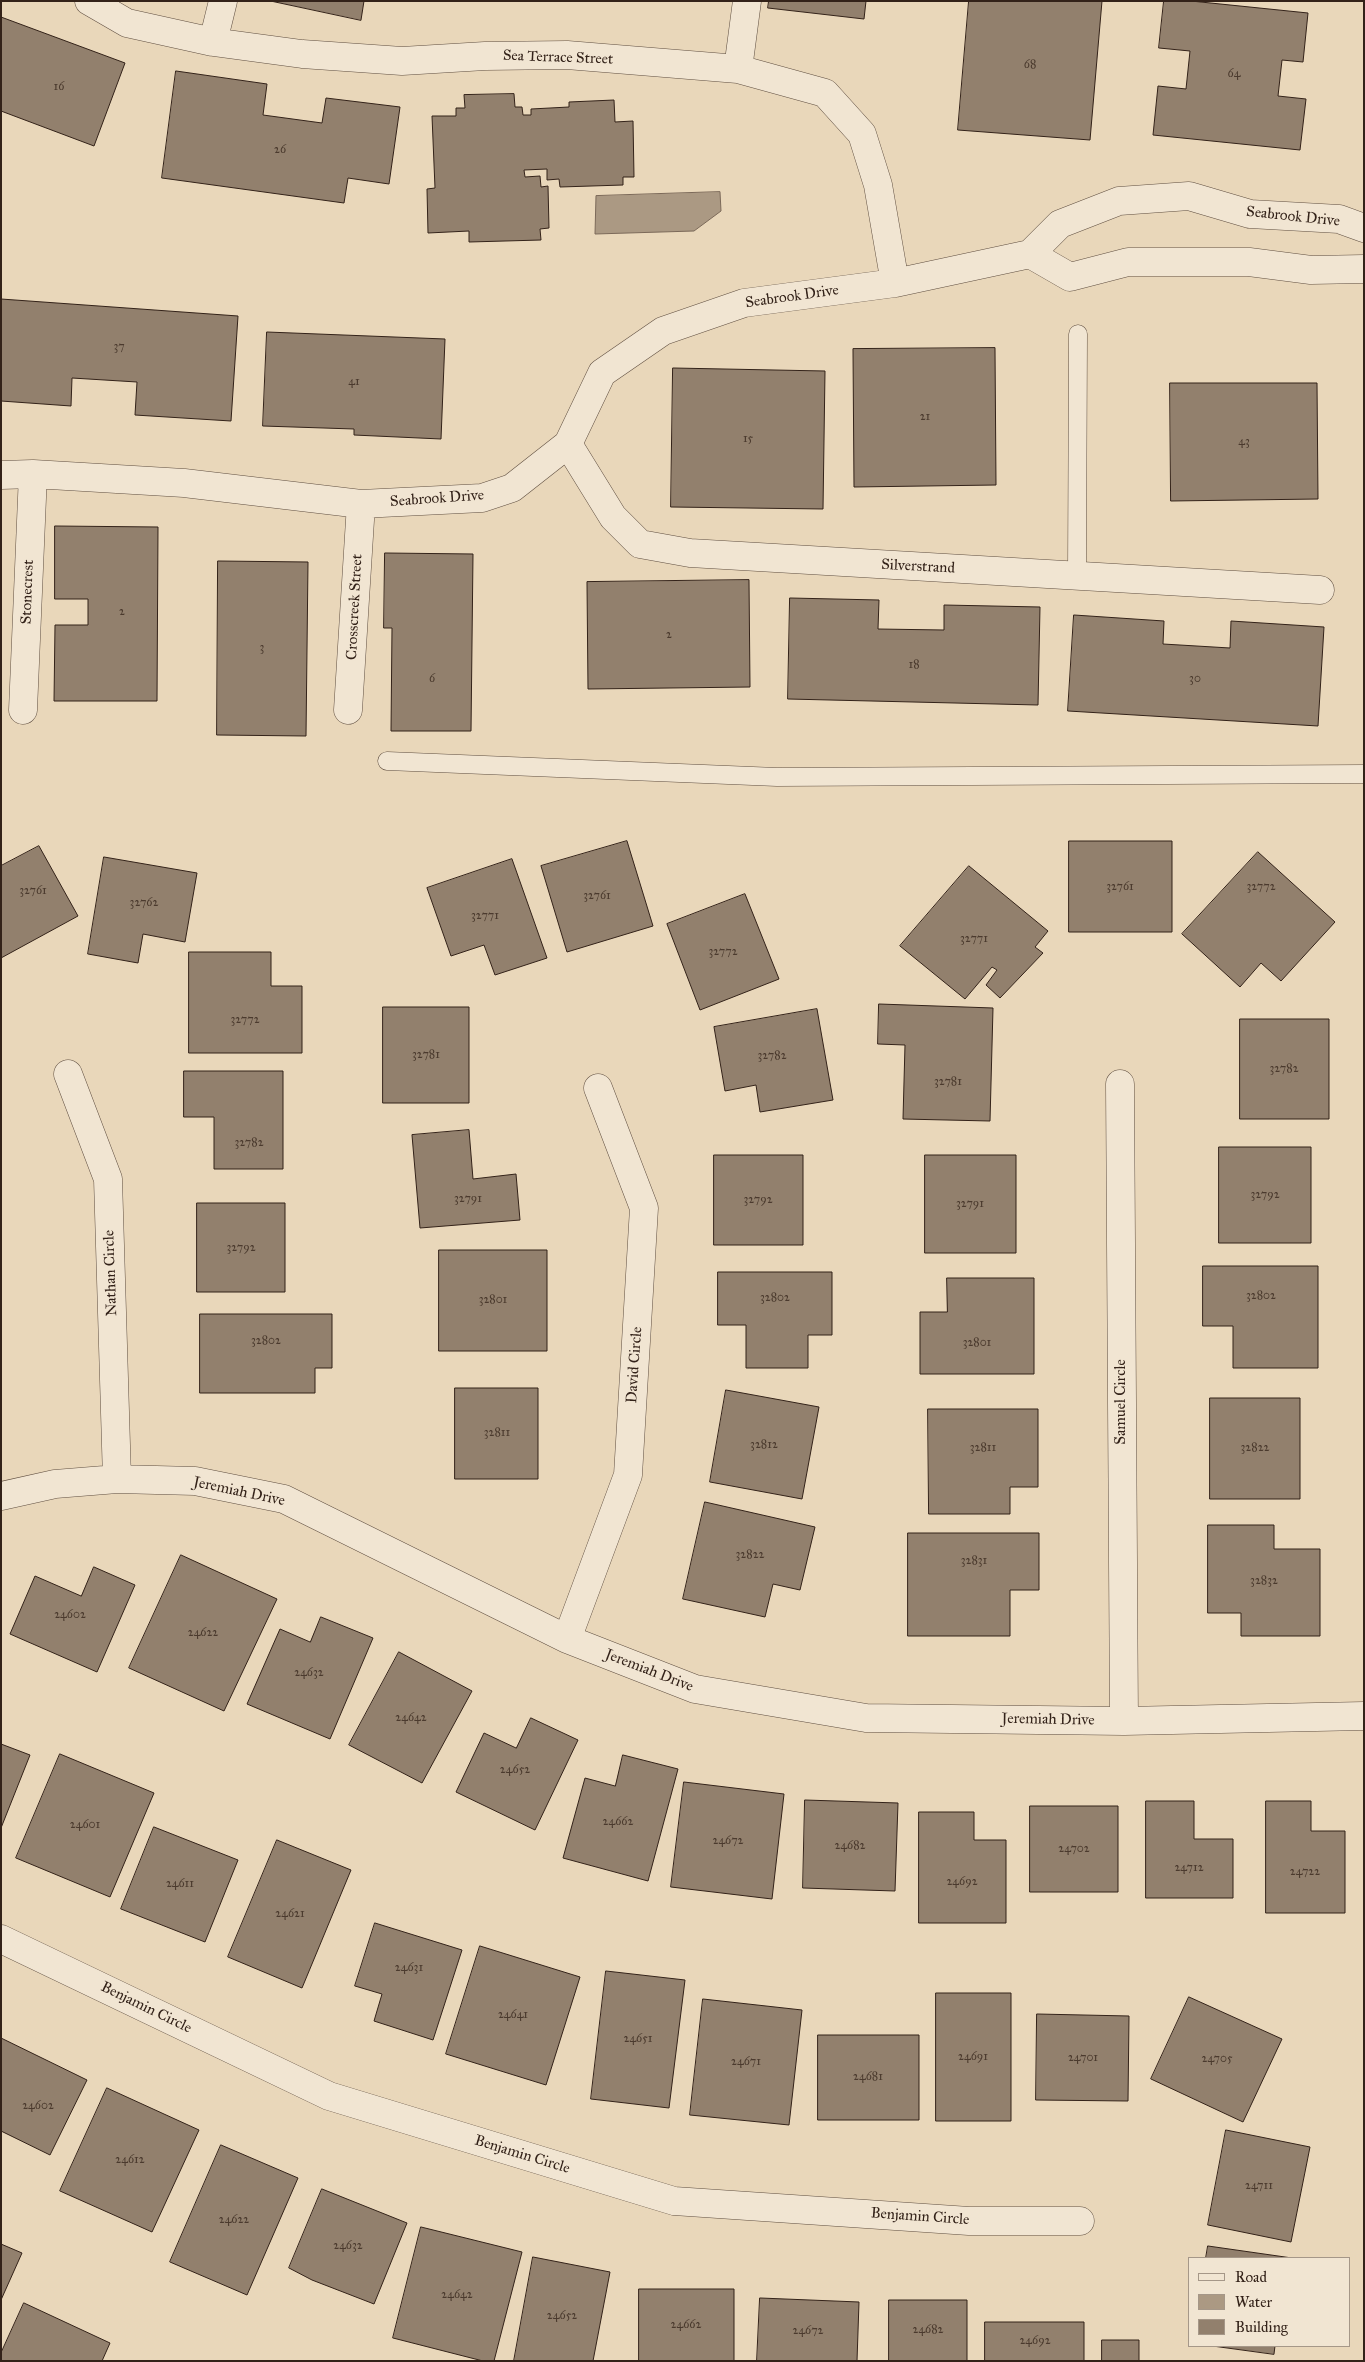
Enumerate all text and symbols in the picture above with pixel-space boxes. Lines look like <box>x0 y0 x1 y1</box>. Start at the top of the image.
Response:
street label: Sea Terrace Street <box>503 47 613 69</box>
house number: 68 <box>1024 58 1036 72</box>
house number: 64 <box>1228 67 1240 81</box>
house number: 16 <box>54 80 64 94</box>
house number: 26 <box>274 143 286 157</box>
street label: Seabrook Drive <box>1245 203 1341 231</box>
street label: Seabrook Drive <box>744 282 840 312</box>
house number: 37 <box>113 340 125 354</box>
house number: 41 <box>348 375 360 389</box>
house number: 21 <box>920 410 930 424</box>
house number: 15 <box>743 432 753 446</box>
house number: 43 <box>1238 435 1250 449</box>
street label: Seabrook Drive <box>389 487 485 511</box>
street label: Crosscreek Street <box>343 554 367 660</box>
street label: Silverstrand <box>881 556 955 578</box>
street label: Stonecrest <box>18 559 38 625</box>
house number: 2 <box>119 605 125 619</box>
house number: 2 <box>666 628 672 642</box>
house number: 3 <box>260 641 264 655</box>
house number: 18 <box>908 658 920 672</box>
house number: 6 <box>429 672 435 686</box>
house number: 30 <box>1189 672 1201 686</box>
house number: 32761 <box>1106 880 1134 894</box>
house number: 32772 <box>1246 880 1276 894</box>
house number: 32761 <box>19 884 47 898</box>
house number: 32761 <box>583 889 611 903</box>
house number: 32762 <box>130 896 158 910</box>
house number: 32771 <box>471 909 499 923</box>
house number: 32771 <box>960 932 988 946</box>
house number: 32772 <box>708 945 738 959</box>
house number: 32772 <box>230 1013 260 1027</box>
house number: 32781 <box>412 1048 440 1062</box>
house number: 32782 <box>757 1049 787 1063</box>
house number: 32782 <box>1269 1062 1299 1076</box>
house number: 32781 <box>934 1075 962 1089</box>
house number: 32782 <box>234 1136 264 1150</box>
house number: 32792 <box>1250 1188 1280 1202</box>
house number: 32791 <box>454 1192 482 1206</box>
house number: 32792 <box>743 1193 773 1207</box>
house number: 32791 <box>956 1197 984 1211</box>
street label: Nathan Circle <box>100 1229 122 1317</box>
house number: 32792 <box>226 1241 256 1255</box>
house number: 32802 <box>1246 1289 1276 1303</box>
house number: 32802 <box>760 1291 790 1305</box>
house number: 32801 <box>479 1293 507 1307</box>
street label: David Circle <box>623 1326 647 1404</box>
house number: 32802 <box>251 1334 281 1348</box>
house number: 32801 <box>963 1336 991 1350</box>
street label: Samuel Circle <box>1112 1359 1130 1445</box>
house number: 32811 <box>484 1426 510 1440</box>
house number: 32812 <box>750 1438 778 1452</box>
house number: 32811 <box>970 1441 996 1455</box>
house number: 32822 <box>1241 1441 1269 1455</box>
street label: Jeremiah Drive <box>192 1474 286 1510</box>
house number: 32822 <box>736 1548 764 1562</box>
house number: 32831 <box>961 1554 987 1568</box>
house number: 32832 <box>1250 1574 1278 1588</box>
house number: 24602 <box>54 1608 86 1622</box>
house number: 24622 <box>188 1626 218 1640</box>
street label: Jeremiah Drive <box>602 1646 696 1696</box>
house number: 24632 <box>294 1666 324 1680</box>
street label: Jeremiah Drive <box>1001 1710 1095 1730</box>
house number: 24642 <box>395 1711 427 1725</box>
house number: 24652 <box>500 1763 530 1777</box>
house number: 24662 <box>603 1815 633 1829</box>
house number: 24601 <box>70 1818 100 1832</box>
house number: 24672 <box>712 1834 744 1848</box>
house number: 24682 <box>834 1839 866 1853</box>
house number: 24702 <box>1058 1842 1090 1856</box>
house number: 24712 <box>1174 1861 1204 1875</box>
house number: 24722 <box>1290 1865 1320 1879</box>
house number: 24692 <box>946 1875 978 1889</box>
house number: 24611 <box>166 1877 194 1891</box>
house number: 24621 <box>275 1907 305 1921</box>
house number: 24631 <box>395 1961 423 1975</box>
street label: Benjamin Circle <box>98 1978 194 2038</box>
house number: 24641 <box>498 2008 528 2022</box>
house number: 24651 <box>623 2032 653 2046</box>
house number: 24691 <box>958 2050 988 2064</box>
house number: 24701 <box>1068 2051 1098 2065</box>
house number: 24705 <box>1201 2052 1233 2066</box>
house number: 24671 <box>731 2055 761 2069</box>
house number: 24681 <box>853 2070 883 2084</box>
house number: 24602 <box>22 2099 54 2113</box>
street label: Benjamin Circle <box>472 2132 572 2178</box>
house number: 24612 <box>115 2153 145 2167</box>
house number: 24711 <box>1245 2179 1273 2193</box>
street label: Benjamin Circle <box>870 2205 970 2229</box>
house number: 24622 <box>219 2213 249 2227</box>
house number: 24632 <box>333 2239 363 2253</box>
legend <box>1188 2257 1350 2347</box>
text: Road <box>1235 2268 1267 2286</box>
house number: 24642 <box>441 2288 473 2302</box>
text: Water <box>1235 2293 1272 2311</box>
house number: 24652 <box>547 2309 577 2323</box>
house number: 24662 <box>671 2318 701 2332</box>
text: Building <box>1235 2318 1288 2336</box>
house number: 24682 <box>912 2323 944 2337</box>
house number: 24672 <box>792 2324 824 2338</box>
house number: 24692 <box>1019 2334 1051 2348</box>

